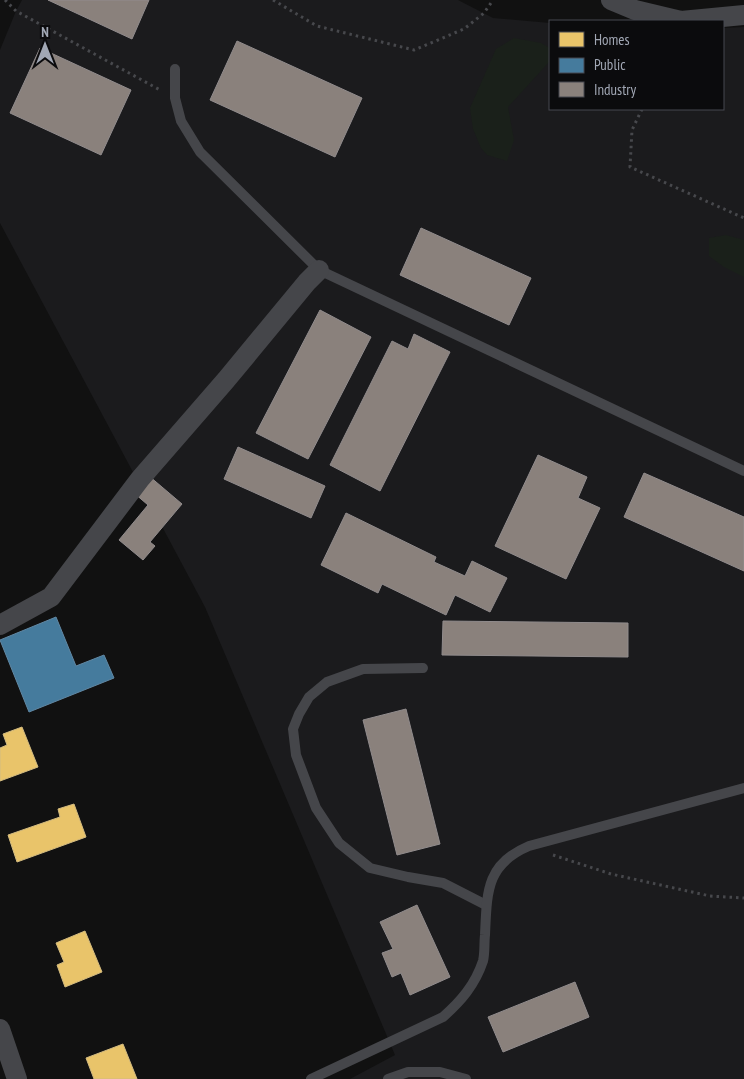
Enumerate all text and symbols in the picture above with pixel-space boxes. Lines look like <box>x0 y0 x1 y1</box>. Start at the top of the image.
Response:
north arrow <box>20 20 70 70</box>
legend <box>549 20 724 110</box>
text: N <box>41 23 49 41</box>
text: Homes <box>594 30 630 49</box>
text: Public <box>594 55 626 74</box>
text: Industry <box>594 80 636 99</box>

